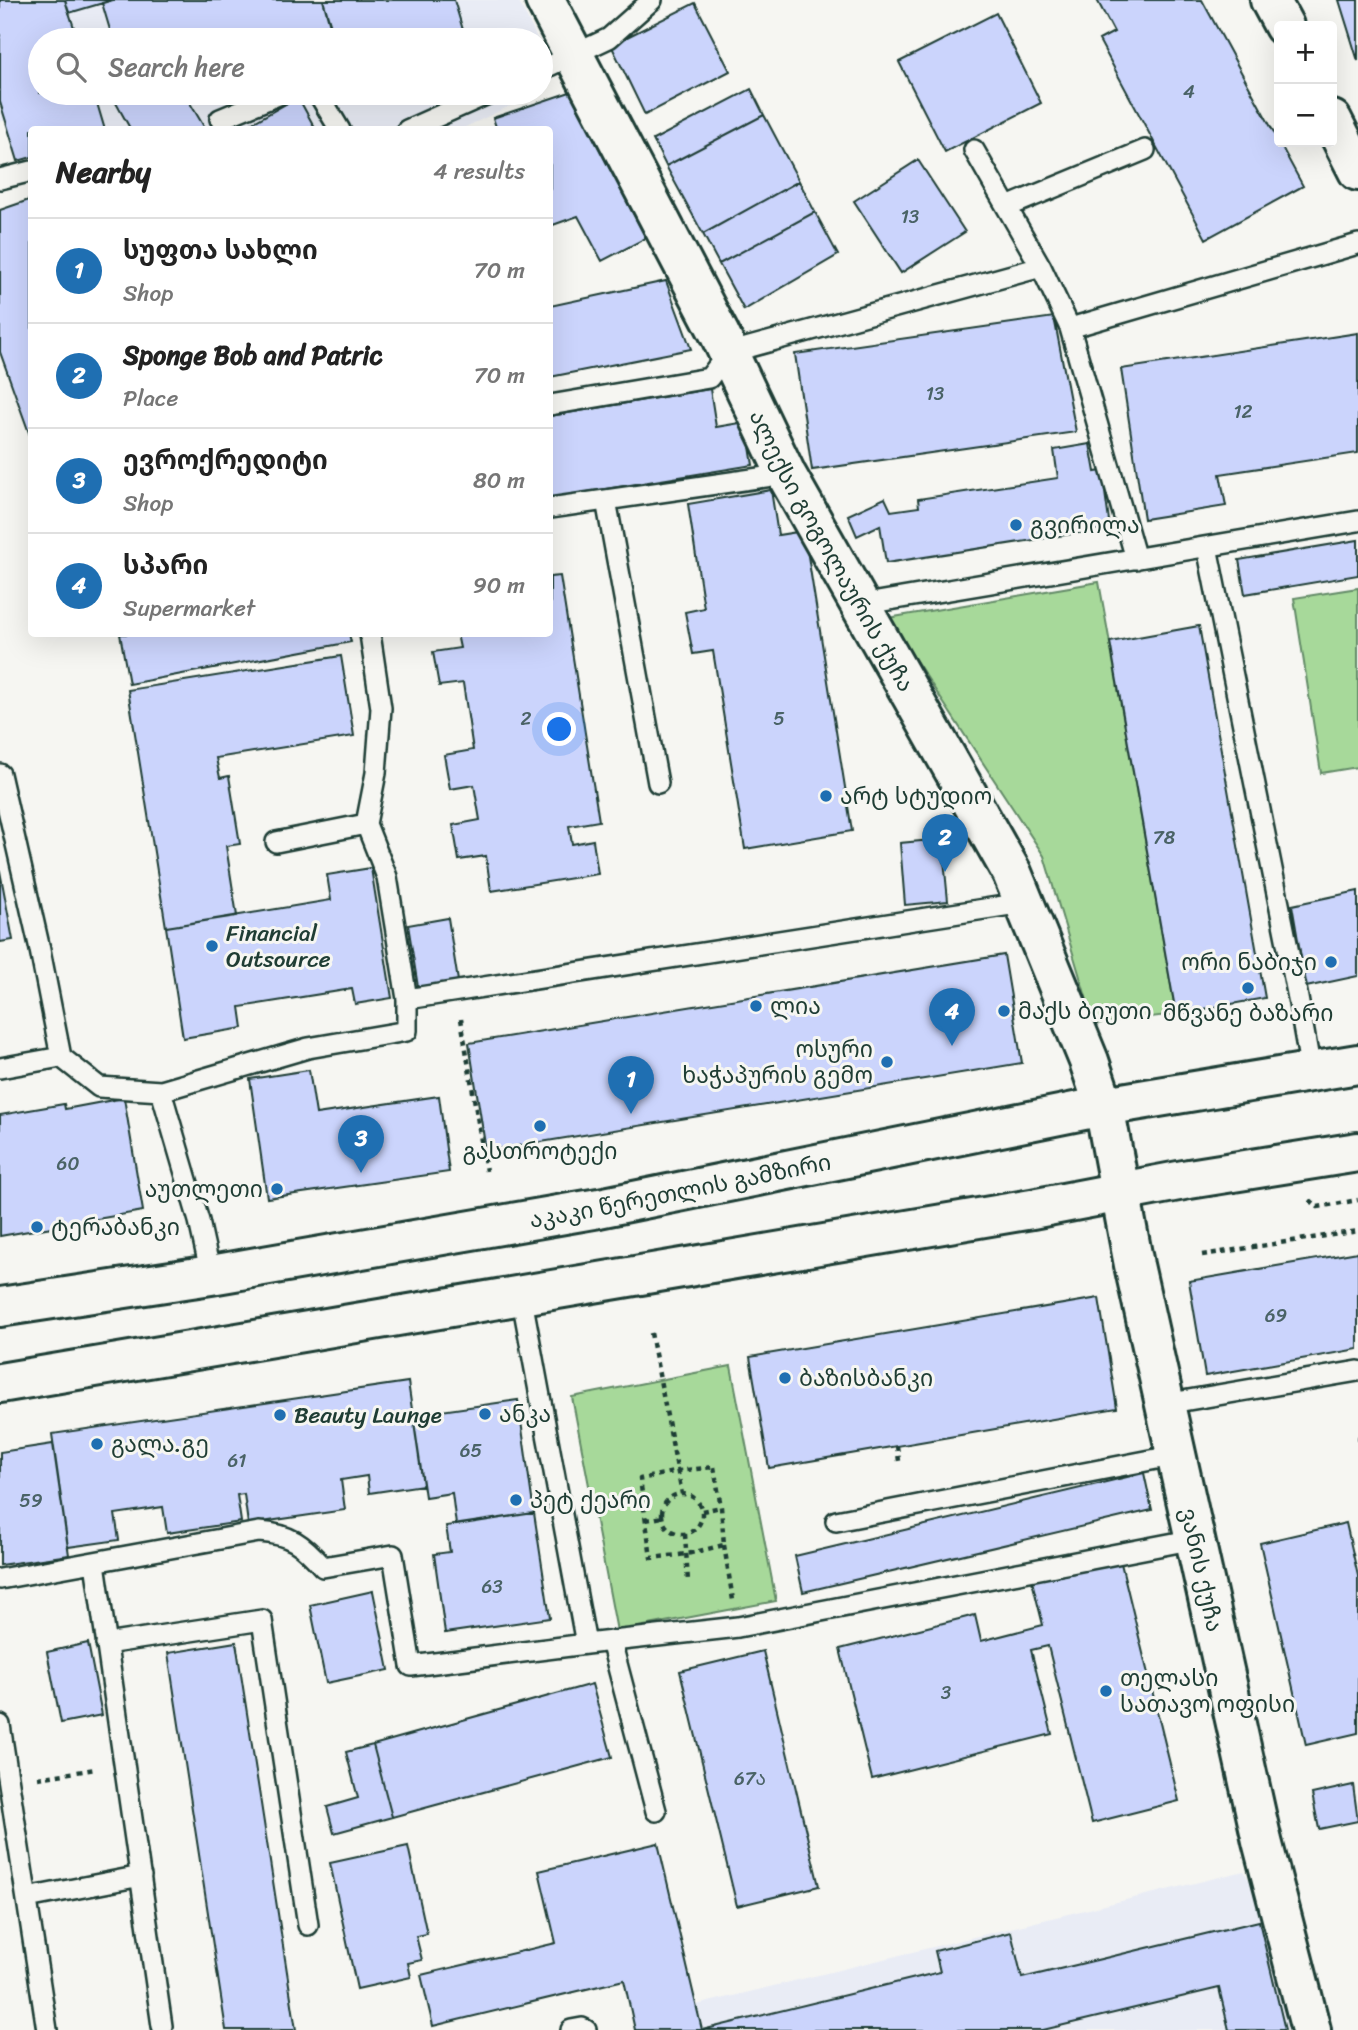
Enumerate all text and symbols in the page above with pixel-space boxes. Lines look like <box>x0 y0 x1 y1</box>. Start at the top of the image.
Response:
map controls <box>1274 21 1337 147</box>
button: + <box>1274 21 1337 84</box>
search box <box>28 28 553 105</box>
text: Search here <box>108 44 245 90</box>
icon: search <box>52 48 90 86</box>
house number: 4 <box>1183 75 1195 108</box>
button: − <box>1274 84 1337 147</box>
text: Nearby <box>56 145 151 199</box>
text: 4 results <box>433 151 525 192</box>
house number: 13 <box>901 200 920 233</box>
text: სუფთა სახლი <box>123 227 318 273</box>
text: 1 <box>74 250 84 291</box>
text: 70 m <box>474 250 525 291</box>
text: Shop <box>123 273 173 314</box>
text: Sponge Bob and Patric <box>123 332 382 378</box>
text: 2 <box>72 355 86 396</box>
text: 70 m <box>474 355 525 396</box>
house number: 13 <box>926 377 945 410</box>
text: Place <box>123 378 178 419</box>
house number: 12 <box>1233 395 1253 428</box>
street label: ალექსი გოგოლაურის ქუჩა <box>737 403 926 700</box>
text: ევროქრედიტი <box>123 437 328 483</box>
text: 3 <box>73 460 85 501</box>
text: 80 m <box>473 460 525 501</box>
text: Shop <box>123 483 173 524</box>
place label: გვირილა <box>1030 505 1140 546</box>
marker: გვირილა <box>1008 517 1024 533</box>
text: სპარი <box>123 542 208 588</box>
text: 4 <box>72 565 86 606</box>
text: 90 m <box>473 565 525 606</box>
text: Supermarket <box>123 588 255 629</box>
house number: 2 <box>521 702 532 735</box>
house number: 5 <box>773 702 785 735</box>
your location <box>542 712 576 746</box>
place label: არტ სტუდიო <box>840 776 992 817</box>
marker: არტ სტუდიო <box>818 788 834 804</box>
pin: 2 <box>922 814 968 872</box>
house number: 78 <box>1153 821 1176 854</box>
place label: Financial Outsource <box>226 913 331 980</box>
marker: Financial Outsource <box>204 938 220 954</box>
place label: ორი ნაბიჯი <box>1181 942 1317 983</box>
marker: ორი ნაბიჯი <box>1323 954 1339 970</box>
marker: მწვანე ბაზარი <box>1240 980 1256 996</box>
place label: ლია <box>770 986 821 1027</box>
pin: 4 <box>929 988 975 1046</box>
place label: მაქს ბიუთი <box>1018 991 1152 1032</box>
place label: მწვანე ბაზარი <box>1163 993 1333 1034</box>
marker: ლია <box>748 998 764 1014</box>
marker: მაქს ბიუთი <box>996 1003 1012 1019</box>
place label: ოსური ხაჭაპურის გემო <box>682 1029 873 1096</box>
marker: ოსური ხაჭაპურის გემო <box>879 1054 895 1070</box>
pin: 1 <box>608 1056 654 1114</box>
pin: 3 <box>338 1115 384 1173</box>
marker: გასთროტექი <box>532 1118 548 1134</box>
place label: გასთროტექი <box>463 1131 617 1172</box>
street label: აკაკი წერეთლის გამზირი <box>526 1142 835 1241</box>
house number: 60 <box>57 1147 79 1180</box>
place label: აუთლეთი <box>145 1169 263 1210</box>
marker: აუთლეთი <box>269 1181 285 1197</box>
place label: ტერაბანკი <box>51 1207 180 1248</box>
marker: ტერაბანკი <box>29 1219 45 1235</box>
house number: 69 <box>1265 1299 1287 1332</box>
place label: ბაზისბანკი <box>799 1358 933 1399</box>
marker: ბაზისბანკი <box>777 1370 793 1386</box>
place label: ანკა <box>499 1394 551 1435</box>
place label: Beauty Launge <box>294 1395 442 1436</box>
marker: ანკა <box>477 1406 493 1422</box>
marker: Beauty Launge <box>272 1407 288 1423</box>
place label: გალა.გე <box>111 1424 209 1465</box>
house number: 65 <box>460 1434 483 1467</box>
marker: გალა.გე <box>89 1436 105 1452</box>
house number: 61 <box>228 1444 246 1477</box>
place label: პეტ ქეარი <box>530 1480 651 1521</box>
house number: 59 <box>19 1484 43 1517</box>
marker: პეტ ქეარი <box>508 1492 524 1508</box>
street label: ვანის ქუჩა <box>1168 1504 1235 1636</box>
house number: 63 <box>481 1570 503 1603</box>
place label: თელასი სათავო ოფისი <box>1120 1658 1295 1725</box>
house number: 3 <box>941 1676 952 1709</box>
marker: თელასი სათავო ოფისი <box>1098 1683 1114 1699</box>
house number: 67ა <box>734 1762 766 1795</box>

